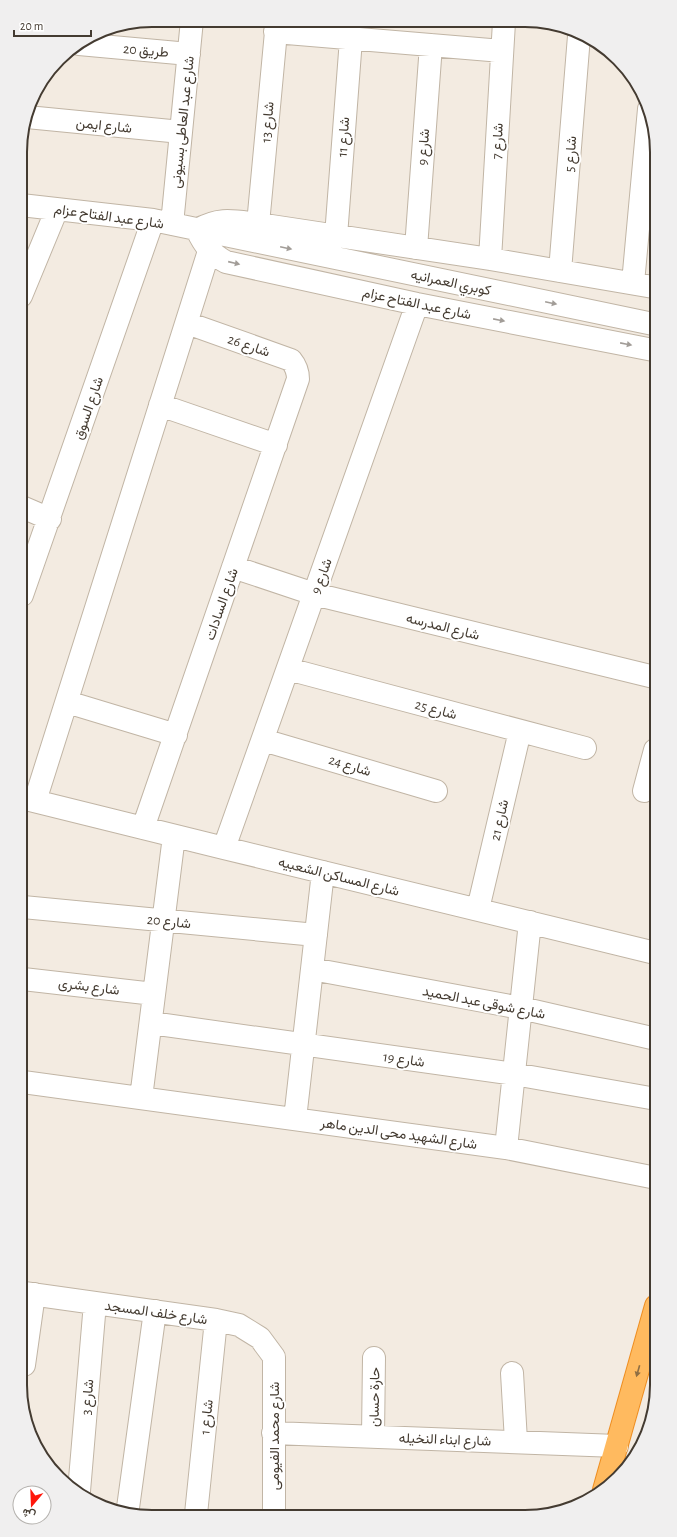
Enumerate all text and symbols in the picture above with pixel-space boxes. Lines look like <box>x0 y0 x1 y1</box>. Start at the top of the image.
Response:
scale bar <box>14 12 91 38</box>
text: 20 m <box>20 20 43 32</box>
street label: طريق 20 <box>122 42 169 61</box>
street label: شارع عبد العاطى بسيونى <box>169 55 200 189</box>
street label: شارع 13 <box>259 101 280 143</box>
street label: شارع ايمن <box>75 116 133 139</box>
street label: شارع 11 <box>336 117 355 158</box>
street label: شارع 7 <box>490 123 509 160</box>
street label: شارع 9 <box>416 128 435 166</box>
street label: شارع 5 <box>563 135 582 173</box>
street label: شارع عبد الفتاح عزام <box>53 202 165 235</box>
one-way arrow <box>280 246 292 252</box>
one-way arrow <box>228 261 241 267</box>
street label: كوبري العمرانيه <box>409 268 492 302</box>
street label: شارع عبد الفتاح عزام <box>361 286 472 325</box>
one-way arrow <box>544 300 557 306</box>
one-way arrow <box>492 317 505 323</box>
street label: شارع 26 <box>225 332 271 362</box>
one-way arrow <box>620 342 632 348</box>
street label: شارع السوق <box>72 375 109 443</box>
street label: شارع 9 <box>309 557 338 597</box>
street label: شارع السادات <box>203 566 244 643</box>
street label: شارع المدرسه <box>404 611 481 646</box>
street label: شارع 25 <box>413 698 458 725</box>
street label: شارع 24 <box>326 753 373 782</box>
street label: شارع 21 <box>488 798 514 843</box>
street label: شارع المساكن الشعبيه <box>276 855 401 902</box>
street label: شارع 20 <box>146 913 192 934</box>
street label: شارع بشرى <box>57 976 120 1001</box>
street label: شارع شوقى عبد الحميد <box>421 984 546 1025</box>
street label: شارع 19 <box>382 1050 426 1073</box>
street label: شارع الشهيد محى الدين ماهر <box>318 1116 478 1155</box>
street label: شارع خلف المسجد <box>103 1299 208 1330</box>
one-way arrow <box>635 1365 641 1377</box>
street label: حارة حسان <box>367 1367 384 1427</box>
street label: شارع 3 <box>79 1378 100 1416</box>
street label: شارع محمد الفيومى <box>268 1382 285 1490</box>
street label: شارع 1 <box>198 1399 219 1436</box>
street label: شارع ابناء النخيله <box>398 1431 491 1452</box>
north arrow <box>12 1485 52 1525</box>
text: ش <box>21 1506 37 1521</box>

